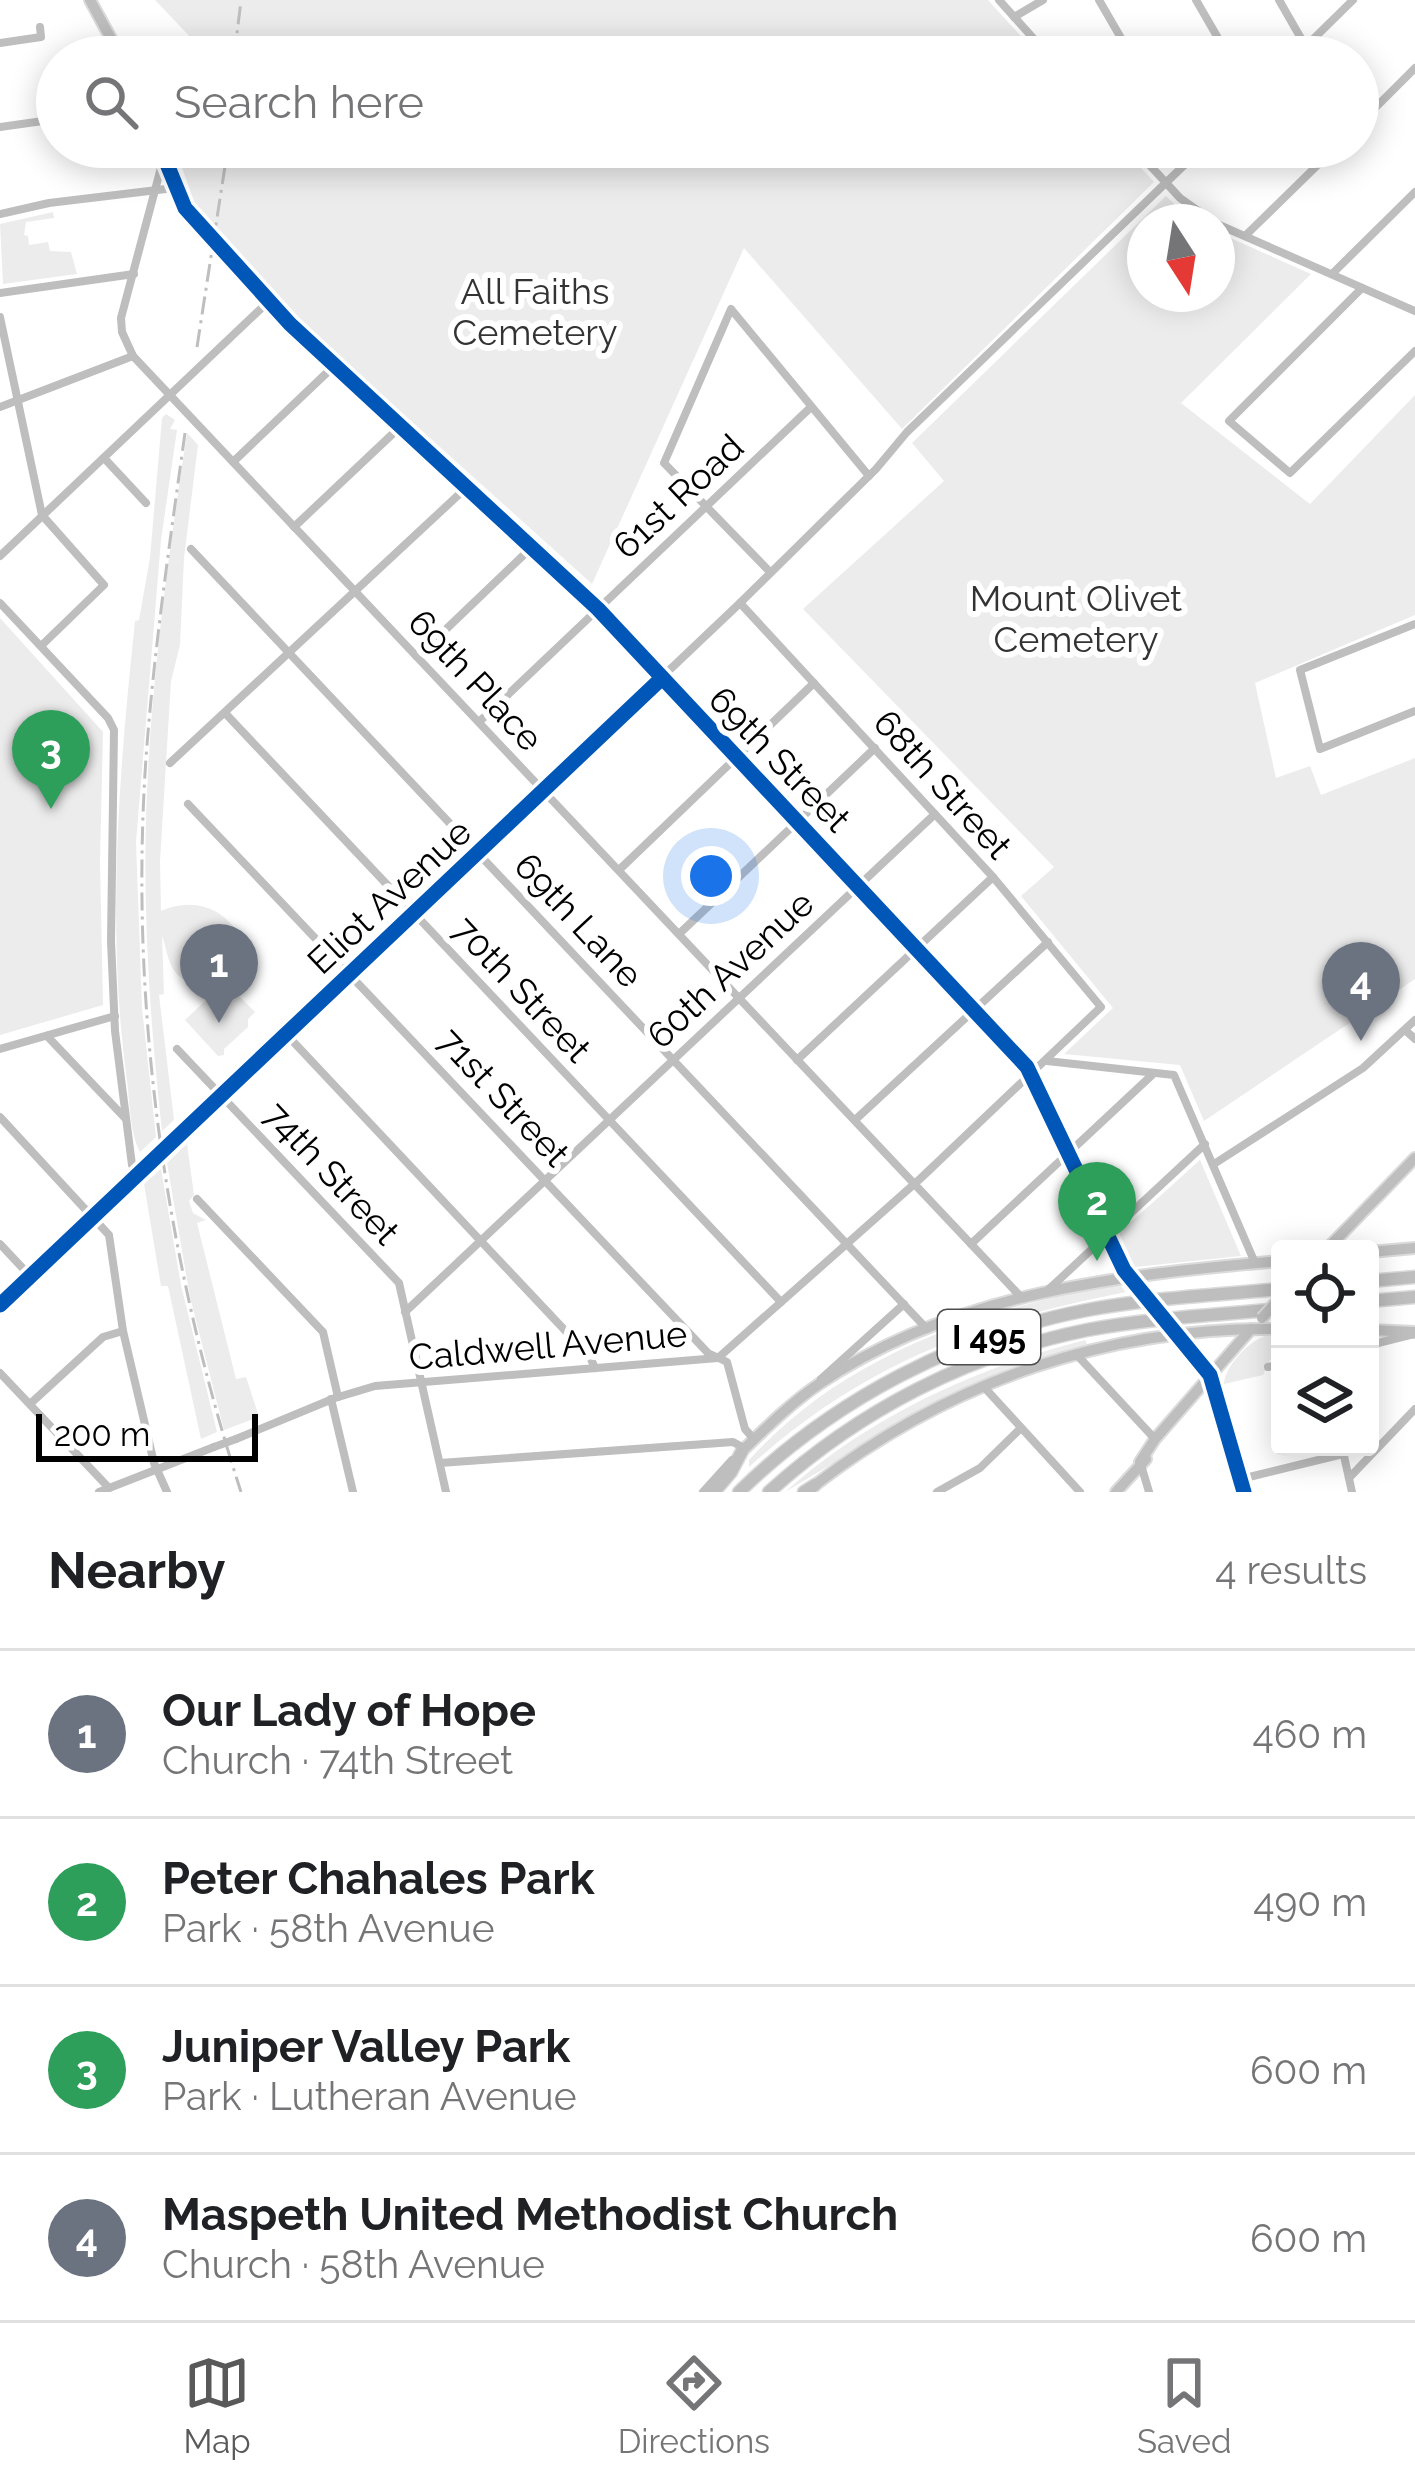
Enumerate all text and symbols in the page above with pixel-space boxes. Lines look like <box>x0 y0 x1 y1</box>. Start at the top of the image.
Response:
search box <box>36 36 1379 168</box>
icon: search <box>78 69 144 135</box>
text: Search here <box>174 76 424 129</box>
north arrow <box>1127 204 1235 312</box>
park label: All Faiths Cemetery <box>453 270 617 353</box>
street label: 61st Road <box>604 425 752 567</box>
park label: Mount Olivet Cemetery <box>970 577 1182 660</box>
street label: 69th Place <box>400 601 552 759</box>
street label: 69th Street <box>701 678 859 840</box>
street label: 68th Street <box>865 701 1021 867</box>
pin: 3 <box>12 710 90 809</box>
street label: Eliot Avenue <box>299 810 479 982</box>
street label: 69th Lane <box>506 844 652 996</box>
your location <box>681 846 741 906</box>
street label: 60th Avenue <box>638 882 822 1056</box>
street label: 70th Street <box>444 908 600 1070</box>
pin: 1 <box>180 924 258 1023</box>
pin: 4 <box>1322 942 1400 1041</box>
street label: 71st Street <box>430 1019 578 1175</box>
street label: 74th Street <box>256 1093 408 1253</box>
pin: 2 <box>1058 1162 1136 1261</box>
map controls <box>1271 1240 1379 1456</box>
button: locate <box>1271 1240 1379 1348</box>
road number: I 495 <box>938 1310 1040 1364</box>
street label: Caldwell Avenue <box>407 1312 689 1378</box>
button: layers <box>1271 1348 1379 1456</box>
scale bar <box>36 1408 258 1461</box>
text: 200 m <box>54 1415 150 1454</box>
text: Nearby <box>48 1540 225 1600</box>
text: 4 results <box>1215 1547 1367 1593</box>
text: Our Lady of Hope <box>162 1684 536 1737</box>
text: 1 <box>77 1711 97 1757</box>
text: 460 m <box>1253 1711 1367 1757</box>
text: Church · 74th Street <box>162 1737 513 1783</box>
text: Peter Chahales Park <box>162 1852 595 1905</box>
text: 2 <box>76 1879 98 1925</box>
text: 490 m <box>1253 1879 1367 1925</box>
text: Park · 58th Avenue <box>162 1905 495 1951</box>
text: Juniper Valley Park <box>162 2020 570 2073</box>
text: 3 <box>76 2047 98 2093</box>
text: 600 m <box>1250 2047 1367 2093</box>
text: Park · Lutheran Avenue <box>162 2073 577 2119</box>
text: Maspeth United Methodist Church <box>162 2188 898 2241</box>
text: 4 <box>76 2215 98 2261</box>
text: 600 m <box>1250 2215 1367 2261</box>
text: Church · 58th Avenue <box>162 2241 545 2287</box>
tab: Map <box>184 2350 251 2461</box>
tab: Directions <box>618 2350 770 2461</box>
tab: Saved <box>1137 2350 1231 2461</box>

